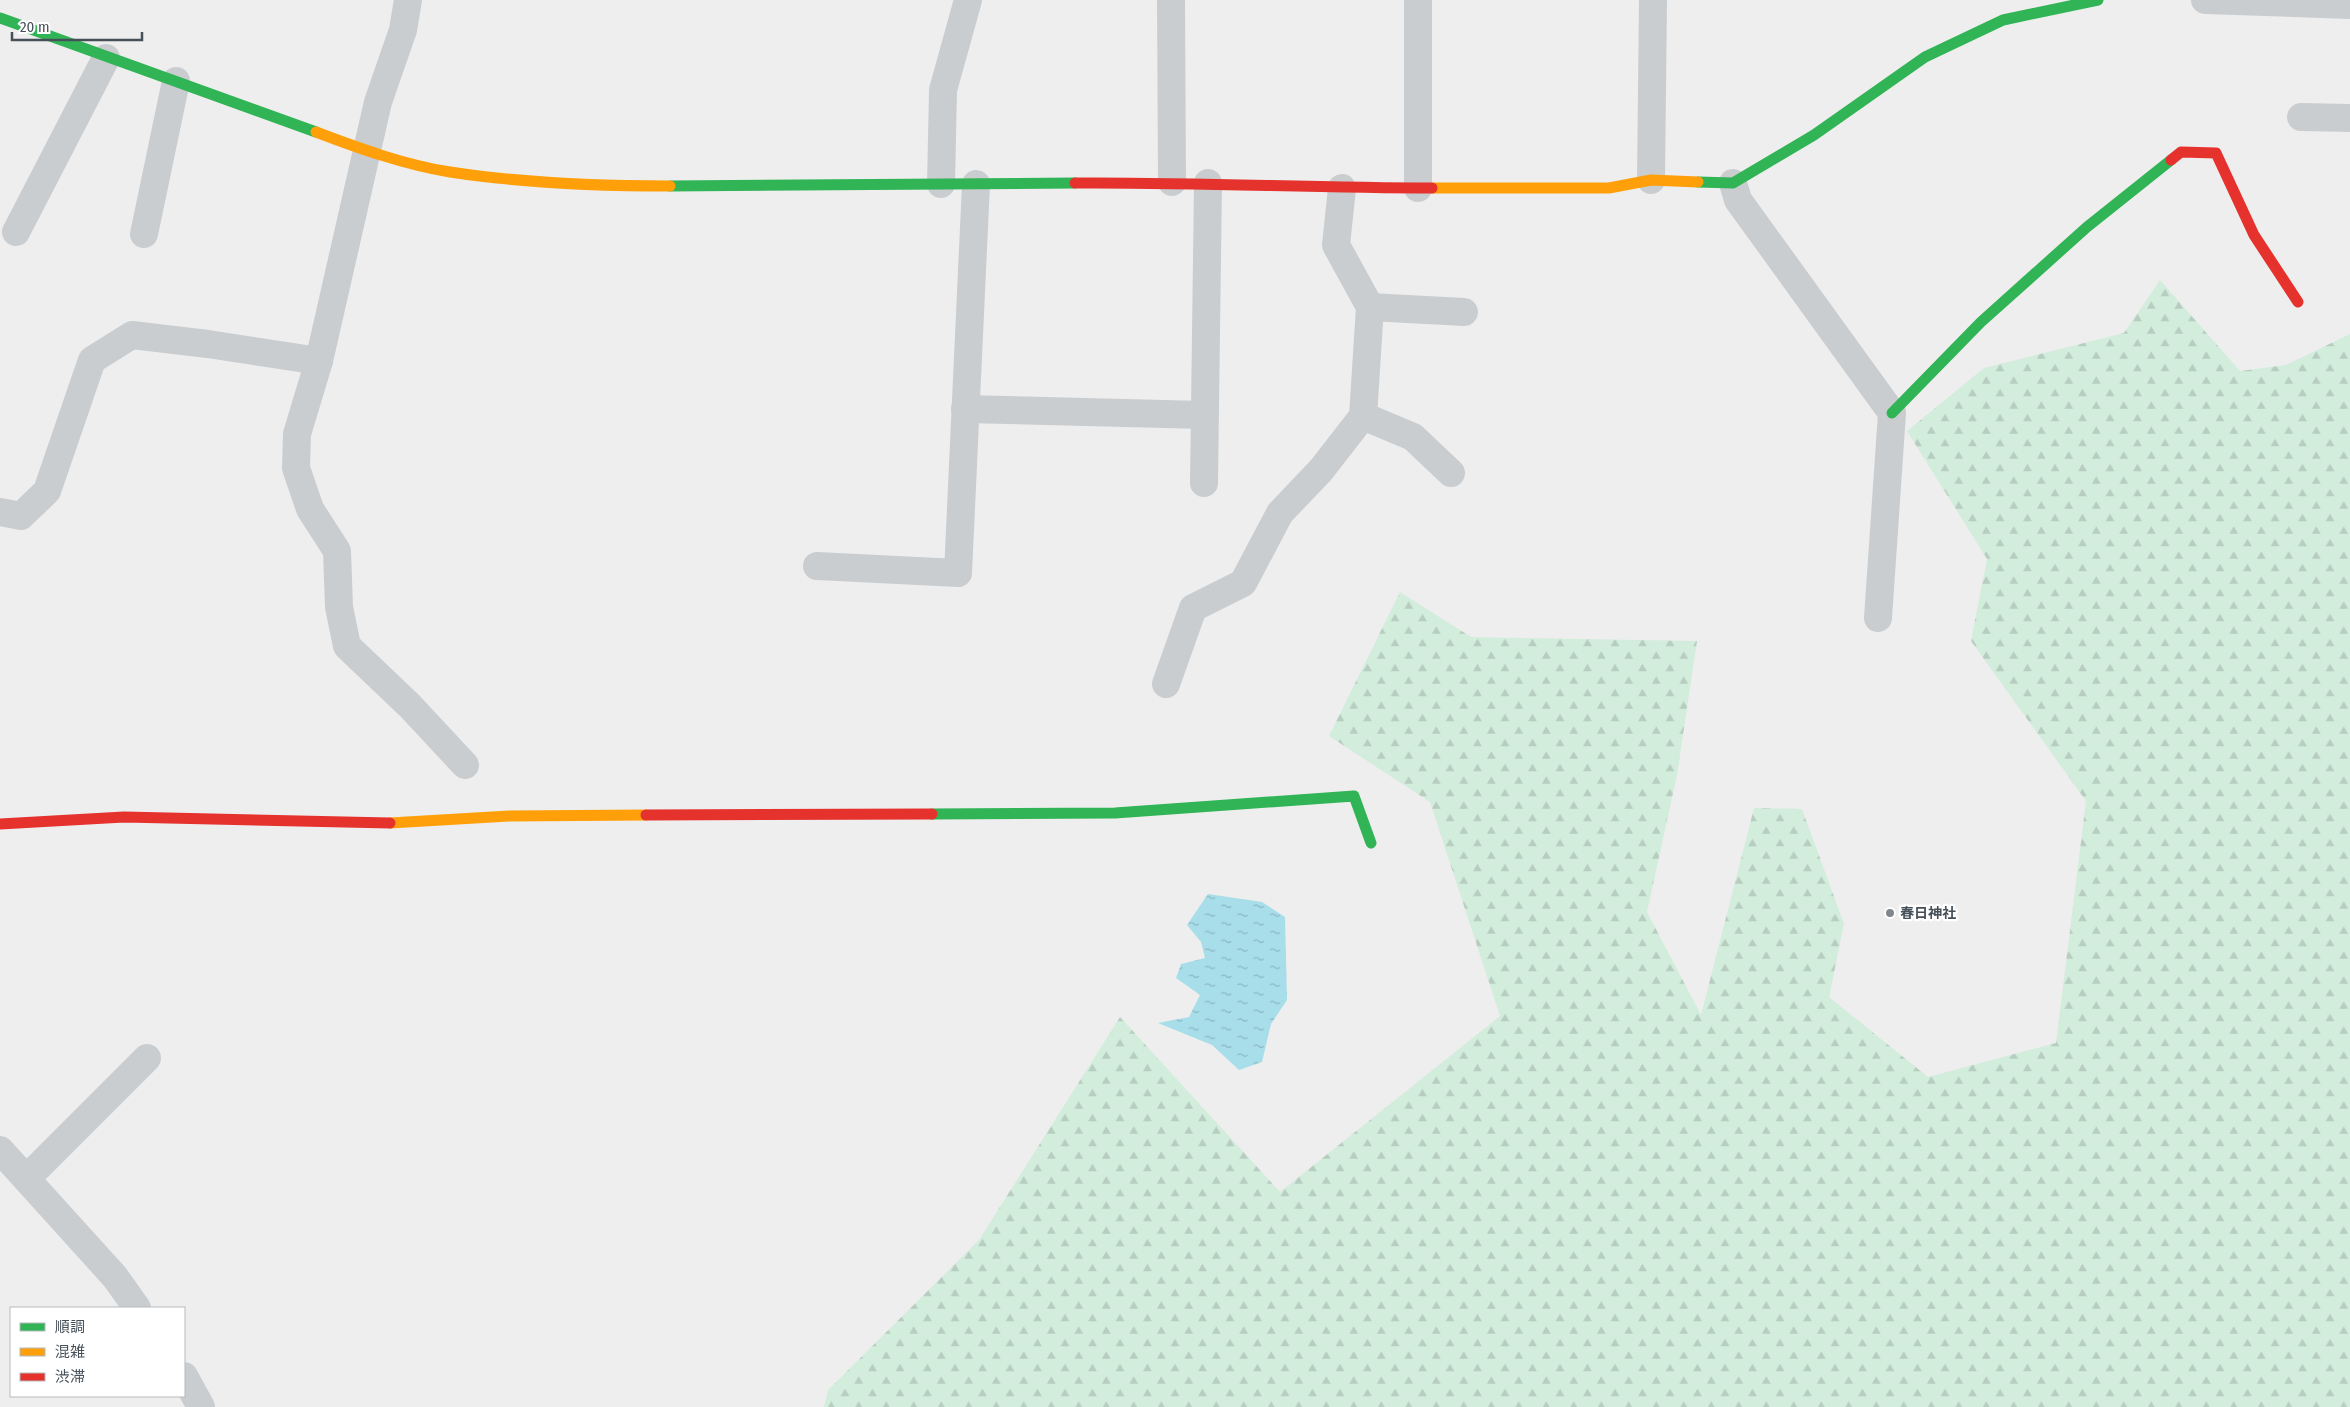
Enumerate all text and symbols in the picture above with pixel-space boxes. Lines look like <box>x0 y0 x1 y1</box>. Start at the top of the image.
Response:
scale bar <box>12 10 142 42</box>
text: 20 m <box>20 18 50 36</box>
place label: 春日神社 <box>1900 905 1956 922</box>
marker: 春日神社 <box>1884 907 1896 919</box>
legend <box>10 1307 185 1397</box>
text: 順調 <box>55 1318 85 1336</box>
text: 混雑 <box>55 1343 85 1361</box>
text: 渋滞 <box>55 1368 85 1386</box>

